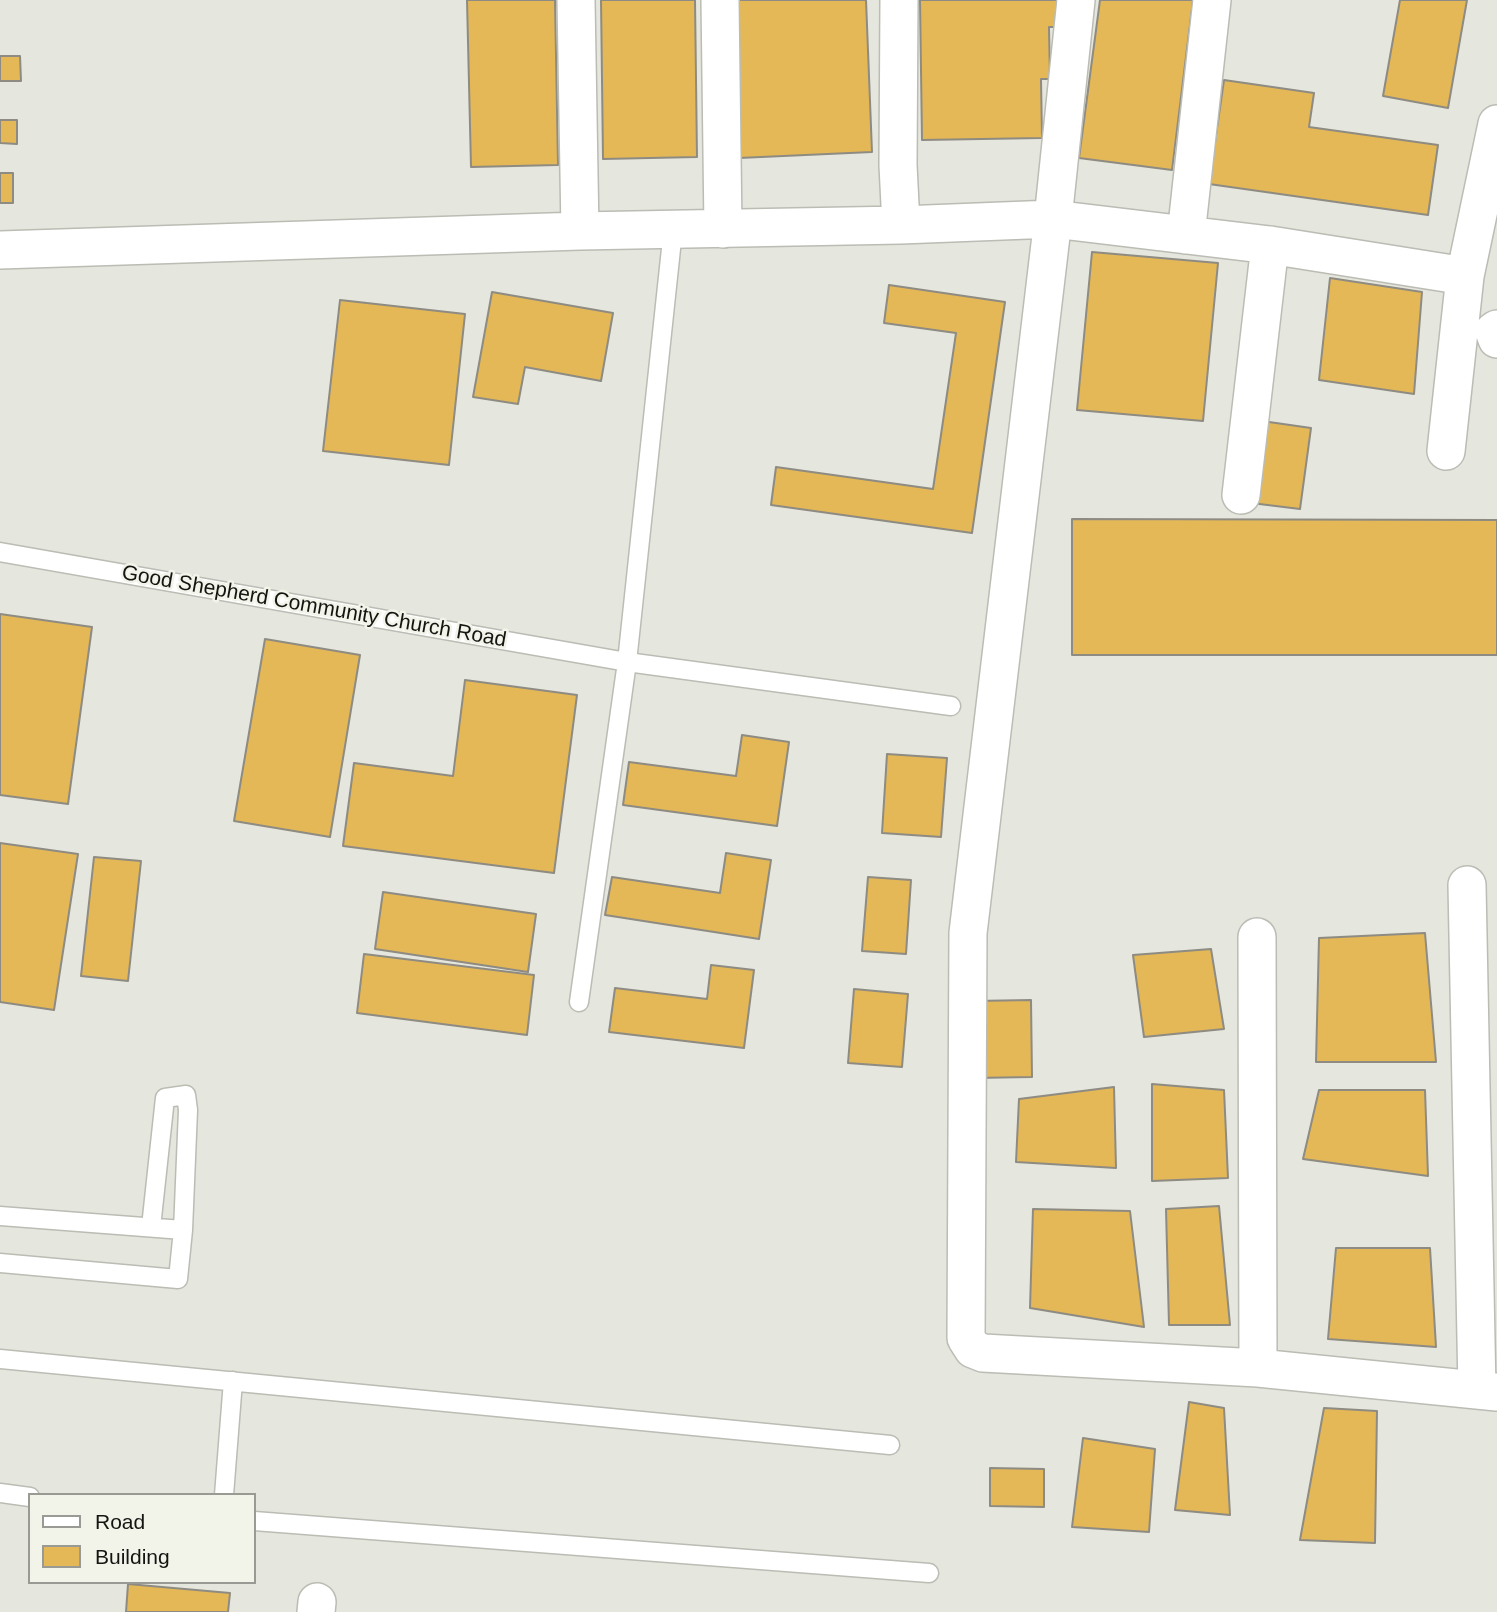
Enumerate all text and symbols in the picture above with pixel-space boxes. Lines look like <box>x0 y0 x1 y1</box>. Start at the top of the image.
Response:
street label: Good Shepherd Community Church Road <box>120 561 508 653</box>
legend <box>28 1493 256 1584</box>
text: Road <box>95 1510 145 1533</box>
text: Building <box>95 1545 170 1568</box>

